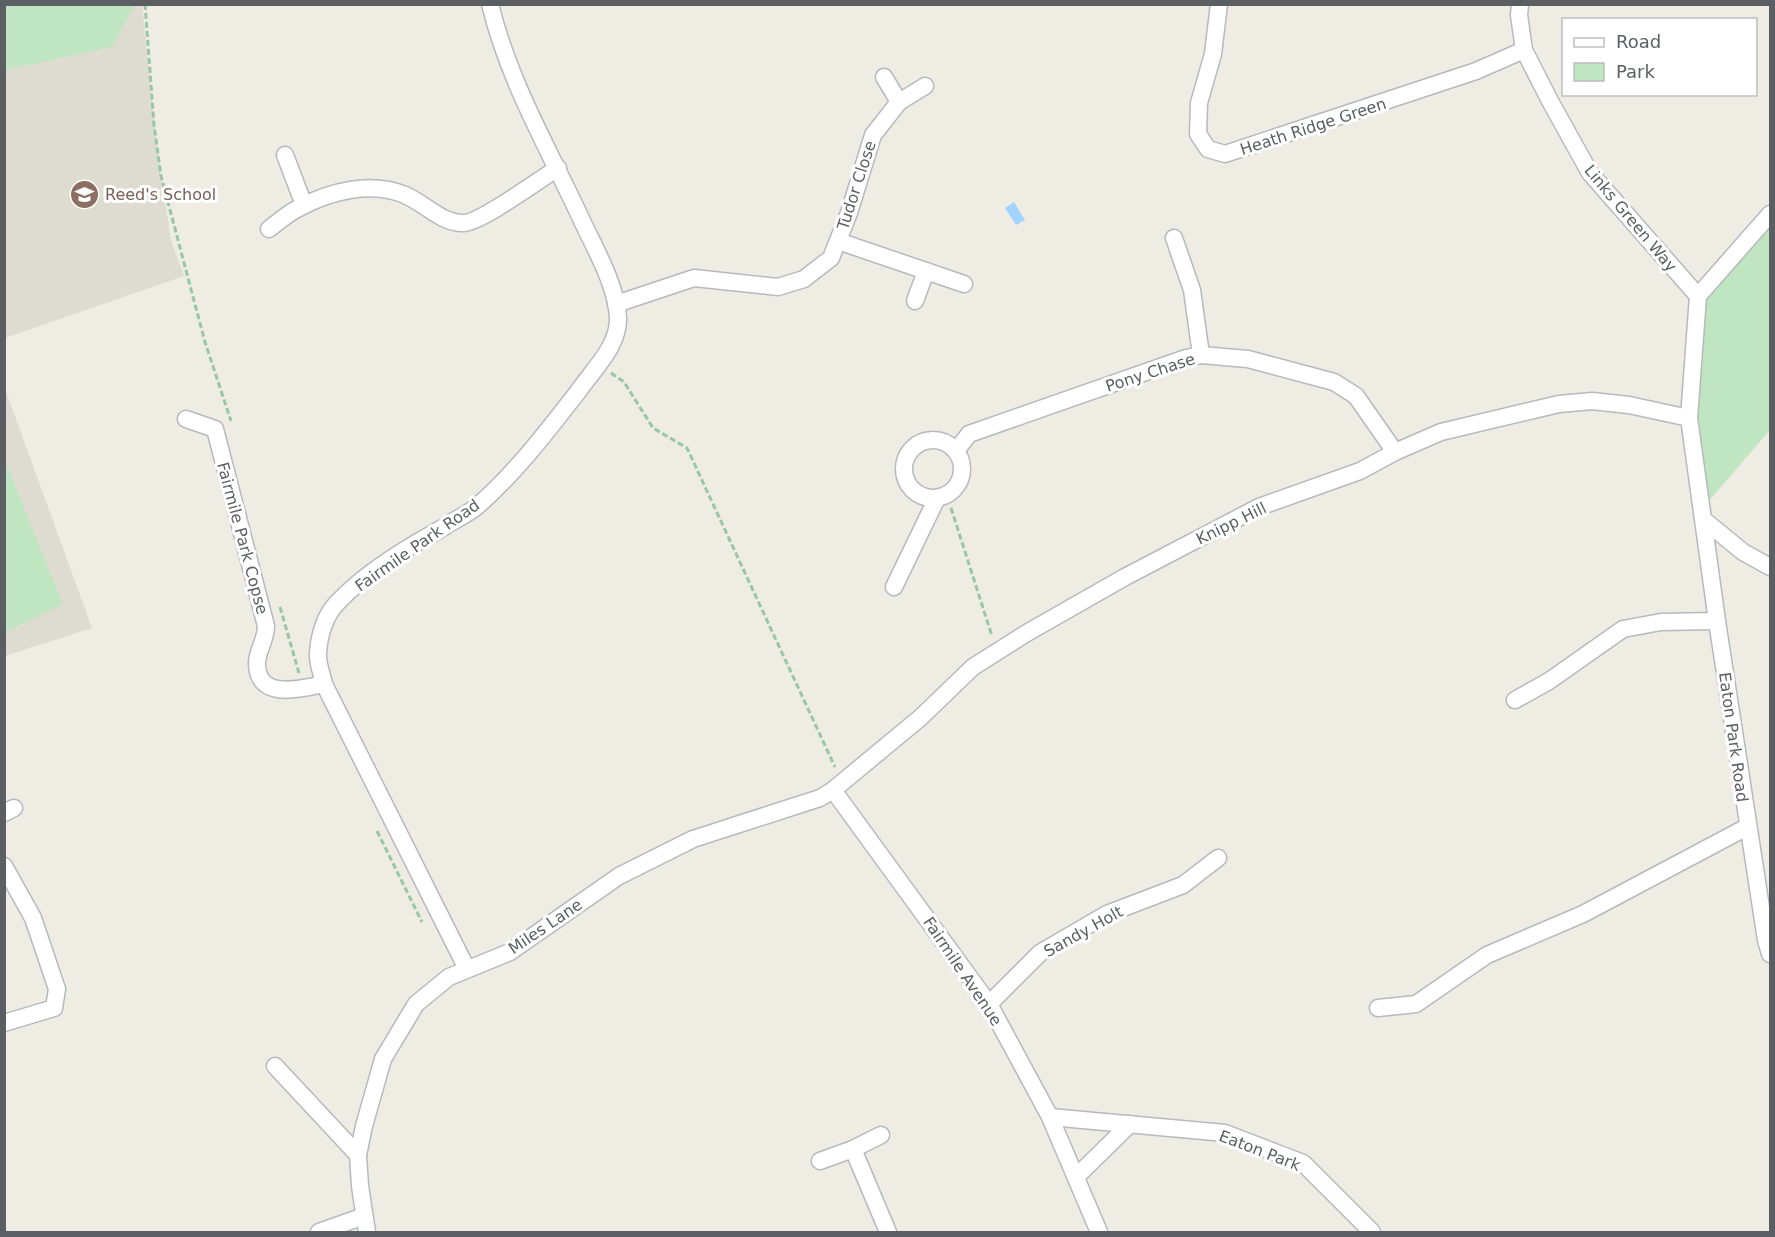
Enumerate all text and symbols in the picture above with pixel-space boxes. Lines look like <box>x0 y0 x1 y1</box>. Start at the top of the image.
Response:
legend <box>1562 18 1757 96</box>
text: Road <box>1616 31 1661 52</box>
text: Park <box>1616 61 1655 82</box>
street label: Heath Ridge Green <box>1238 94 1389 159</box>
street label: Tudor Close <box>833 138 880 233</box>
street label: Links Green Way <box>1580 161 1681 276</box>
school or university icon: Reed's School <box>68 178 100 210</box>
place label: Reed's School <box>105 185 216 204</box>
street label: Pony Chase <box>1103 349 1197 396</box>
street label: Fairmile Park Copse <box>213 460 272 616</box>
street label: Fairmile Park Road <box>351 495 483 595</box>
street label: Knipp Hill <box>1193 498 1269 549</box>
street label: Eaton Park Road <box>1715 671 1752 803</box>
street label: Miles Lane <box>505 895 586 958</box>
street label: Sandy Holt <box>1040 902 1126 961</box>
street label: Fairmile Avenue <box>919 913 1006 1029</box>
street label: Eaton Park <box>1216 1126 1304 1175</box>

